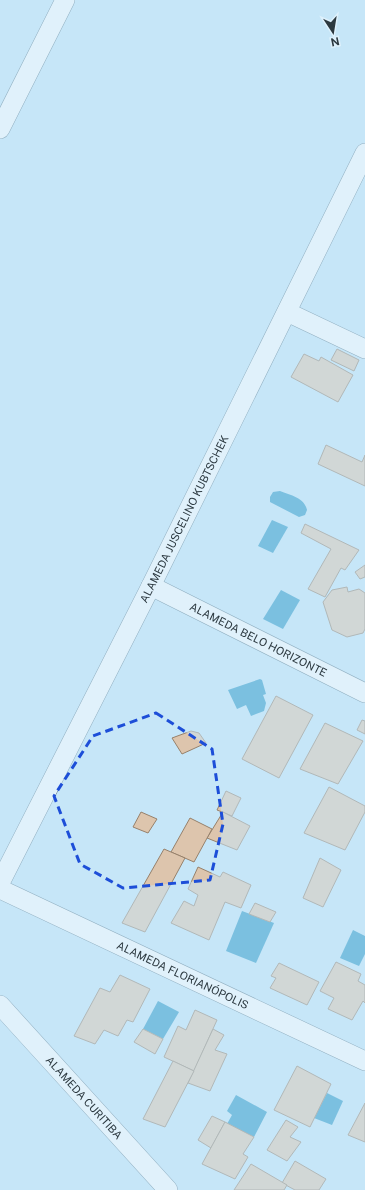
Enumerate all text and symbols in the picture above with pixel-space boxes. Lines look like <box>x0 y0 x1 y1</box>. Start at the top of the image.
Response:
north arrow <box>313 12 353 52</box>
text: N <box>330 35 341 49</box>
street label: ALAMEDA JUSCELINO KUBTSCHEK <box>138 433 231 605</box>
street label: ALAMEDA BELO HORIZONTE <box>188 600 329 679</box>
street label: ALAMEDA FLORIANÓPOLIS <box>115 939 250 1011</box>
street label: ALAMEDA CURITIBA <box>44 1054 125 1141</box>

